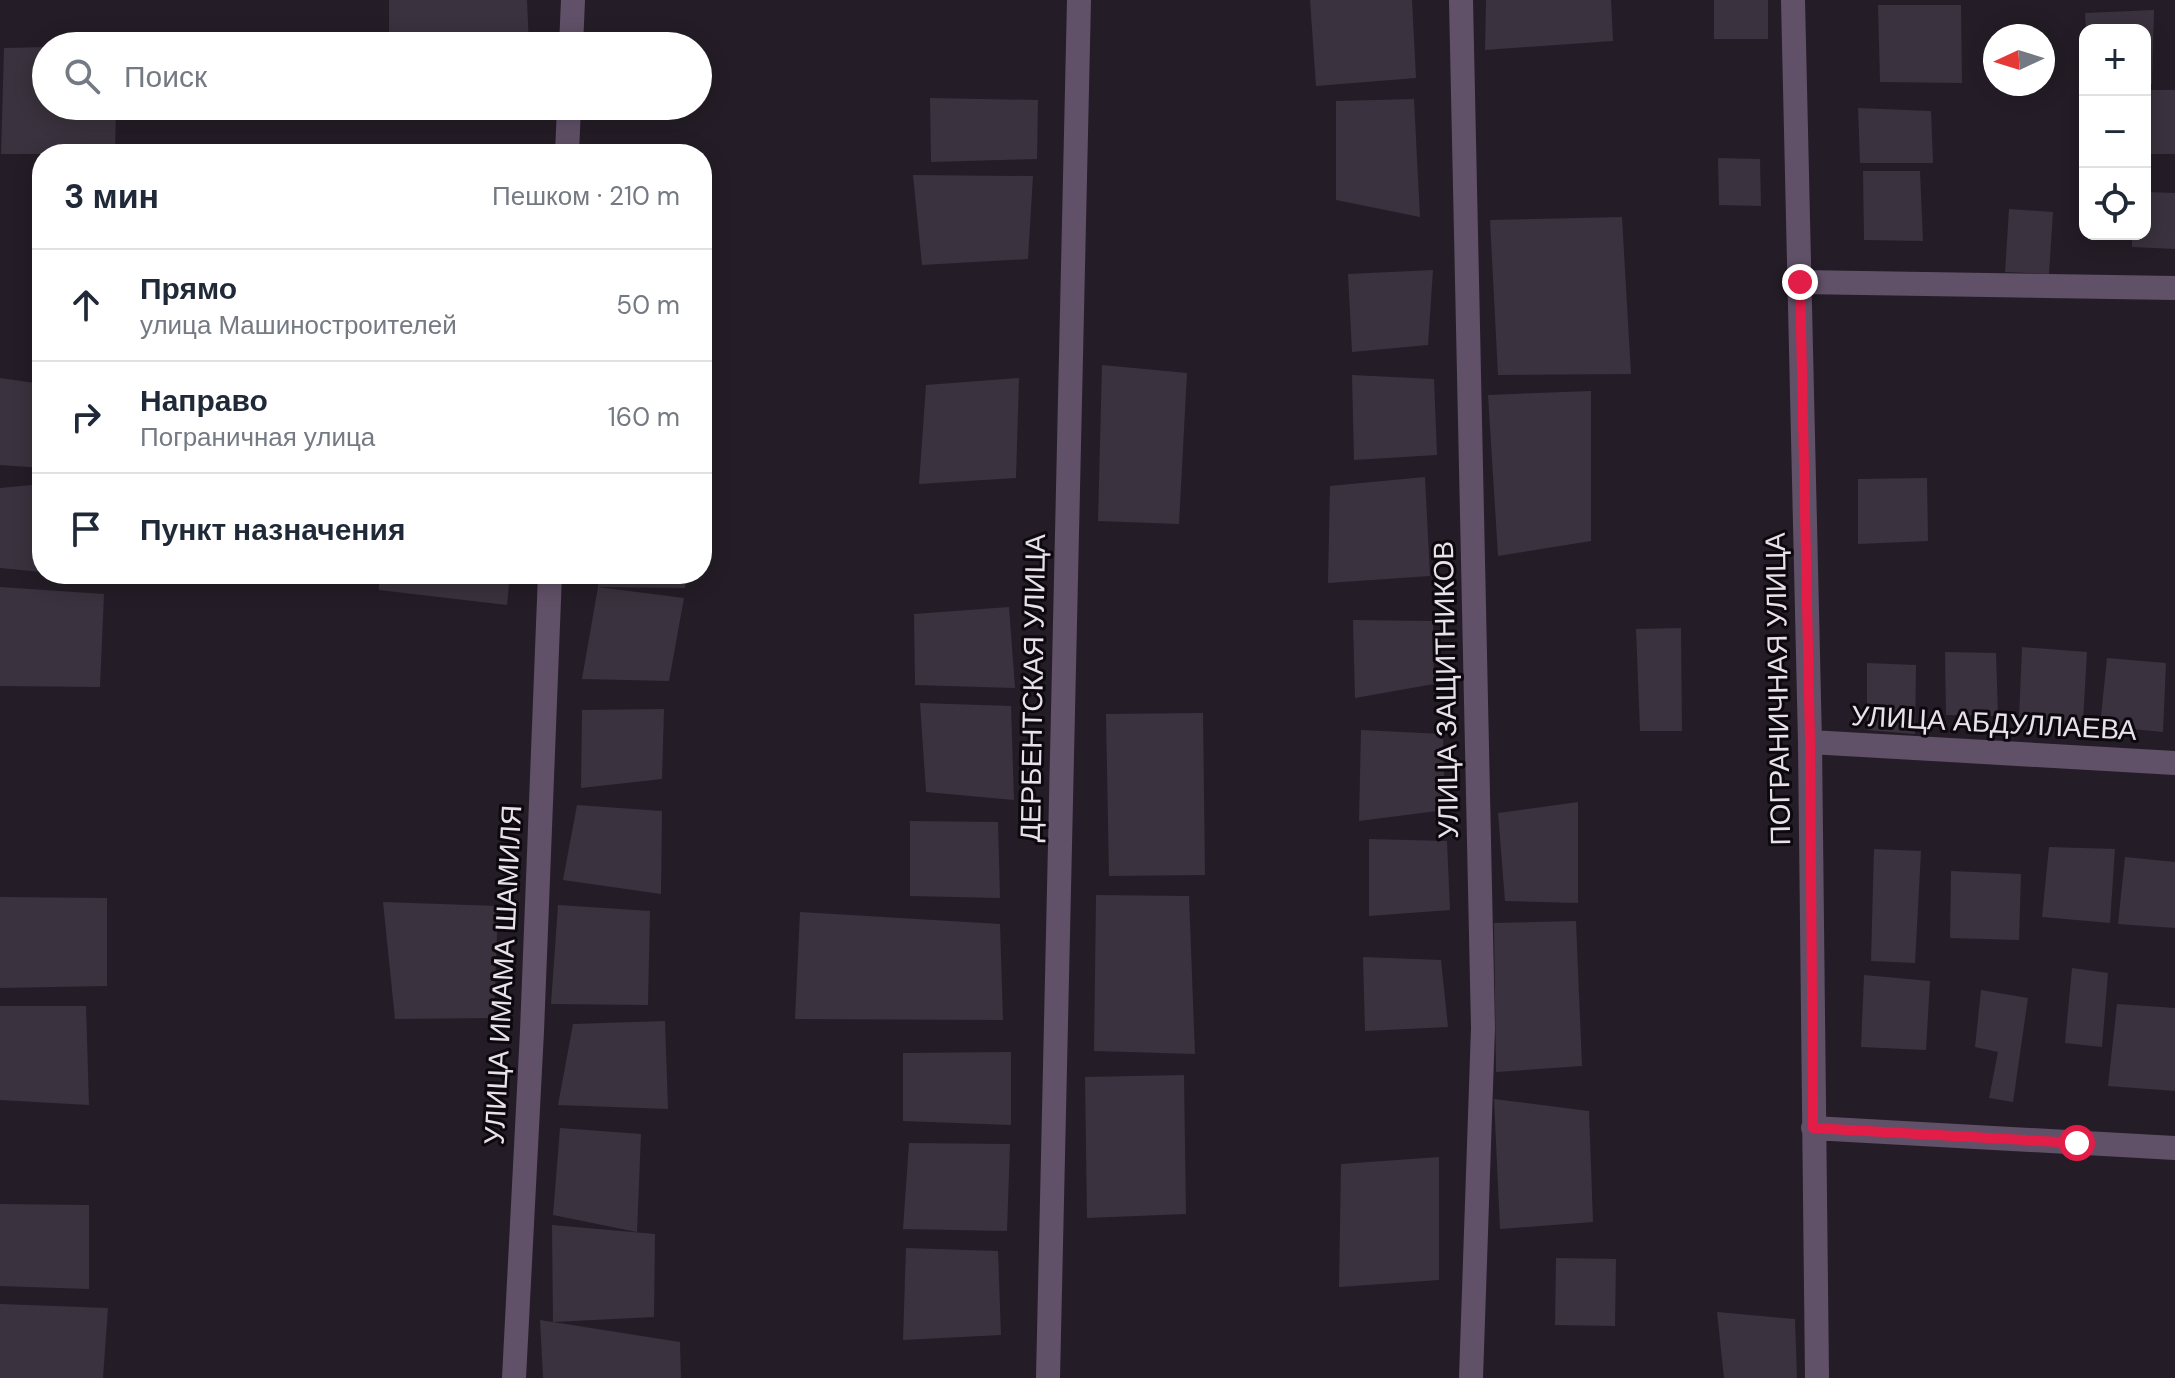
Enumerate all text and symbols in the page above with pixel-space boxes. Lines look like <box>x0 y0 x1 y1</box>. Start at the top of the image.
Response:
north arrow <box>1983 24 2055 96</box>
map controls <box>2079 24 2151 240</box>
button: + <box>2079 24 2151 96</box>
search box <box>32 32 712 120</box>
icon: search <box>60 54 104 98</box>
text: Поиск <box>124 57 207 96</box>
button: − <box>2079 96 2151 168</box>
button: locate <box>2079 168 2151 240</box>
text: 3 мин <box>64 174 159 219</box>
text: Пешком · 210 m <box>492 179 680 213</box>
route end <box>1782 264 1818 300</box>
text: Прямо <box>140 269 237 308</box>
icon: ahead <box>64 283 108 327</box>
text: 50 m <box>616 288 680 322</box>
text: улица Машиностроителей <box>140 308 457 342</box>
text: Направо <box>140 381 268 420</box>
icon: right <box>64 395 108 439</box>
text: 160 m <box>608 400 680 434</box>
text: Пограничная улица <box>140 420 375 454</box>
icon: arrive <box>64 507 108 551</box>
text: Пункт назначения <box>140 510 405 549</box>
street label: ПОГРАНИЧНАЯ УЛИЦА <box>1757 532 1799 846</box>
street label: ДЕРБЕНТСКАЯ УЛИЦА <box>1012 533 1054 842</box>
street label: УЛИЦА ЗАЩИТНИКОВ <box>1425 541 1467 839</box>
street label: УЛИЦА АБДУЛЛАЕВА <box>1850 697 2138 749</box>
street label: УЛИЦА ИМАМА ШАМИЛЯ <box>476 804 530 1146</box>
route start <box>2059 1125 2095 1161</box>

